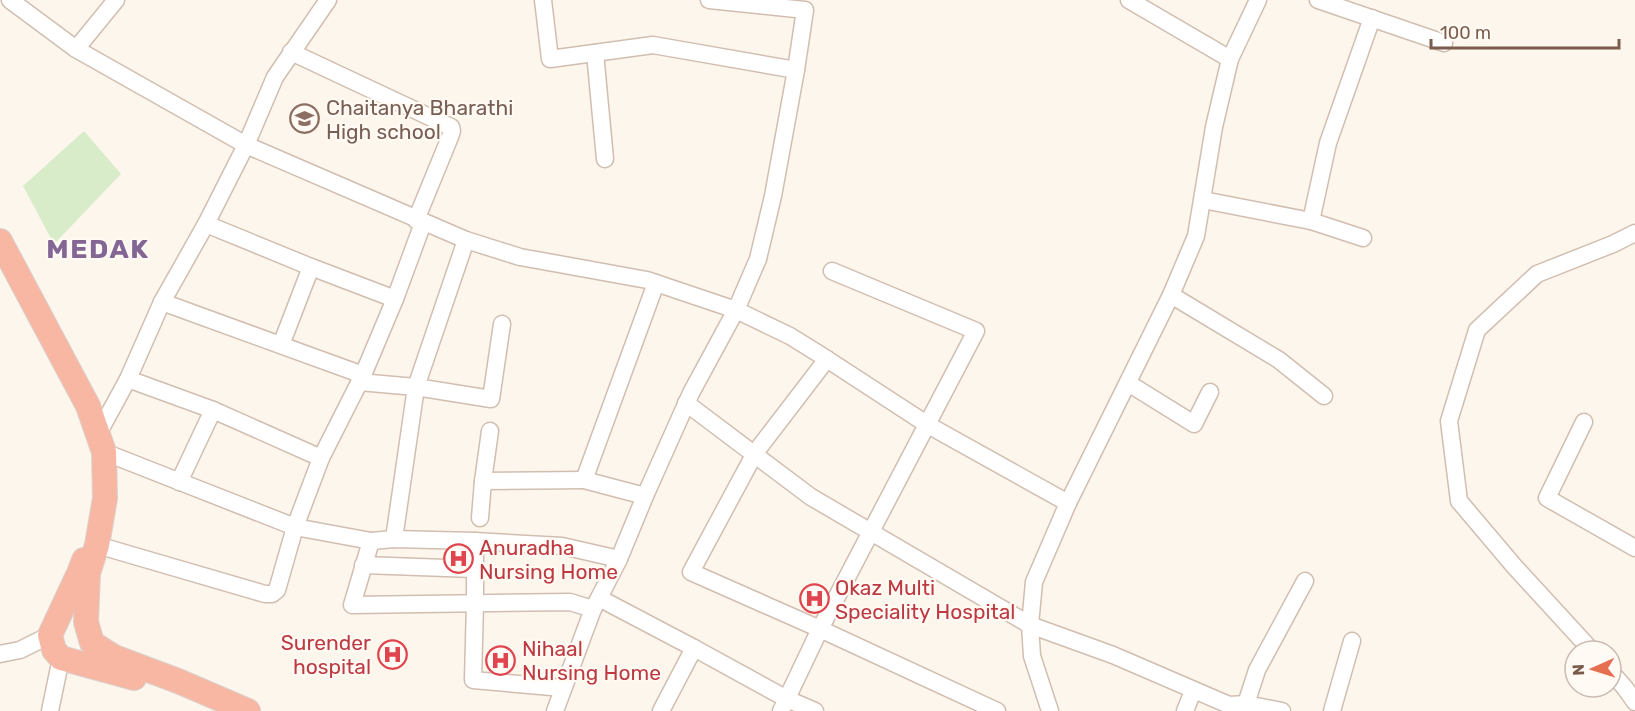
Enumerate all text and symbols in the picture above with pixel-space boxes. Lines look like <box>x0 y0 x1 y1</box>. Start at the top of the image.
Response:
scale bar <box>1431 12 1618 50</box>
text: 100 m <box>1440 22 1491 44</box>
place label: Chaitanya Bharathi High school <box>326 95 513 144</box>
school or university icon: Chaitanya Bharathi High school <box>289 103 321 135</box>
district label: MEDAK <box>46 233 150 265</box>
place label: Anuradha Nursing Home <box>479 535 618 584</box>
hospital icon: Anuradha Nursing Home <box>442 543 474 575</box>
place label: Okaz Multi Speciality Hospital <box>835 575 1015 624</box>
hospital icon: Okaz Multi Speciality Hospital <box>798 583 830 615</box>
place label: Surender hospital <box>281 630 371 679</box>
place label: Nihaal Nursing Home <box>522 636 661 685</box>
hospital icon: Surender hospital <box>376 638 408 670</box>
north arrow <box>1563 639 1623 699</box>
hospital icon: Nihaal Nursing Home <box>485 644 517 676</box>
text: N <box>1569 664 1588 676</box>

